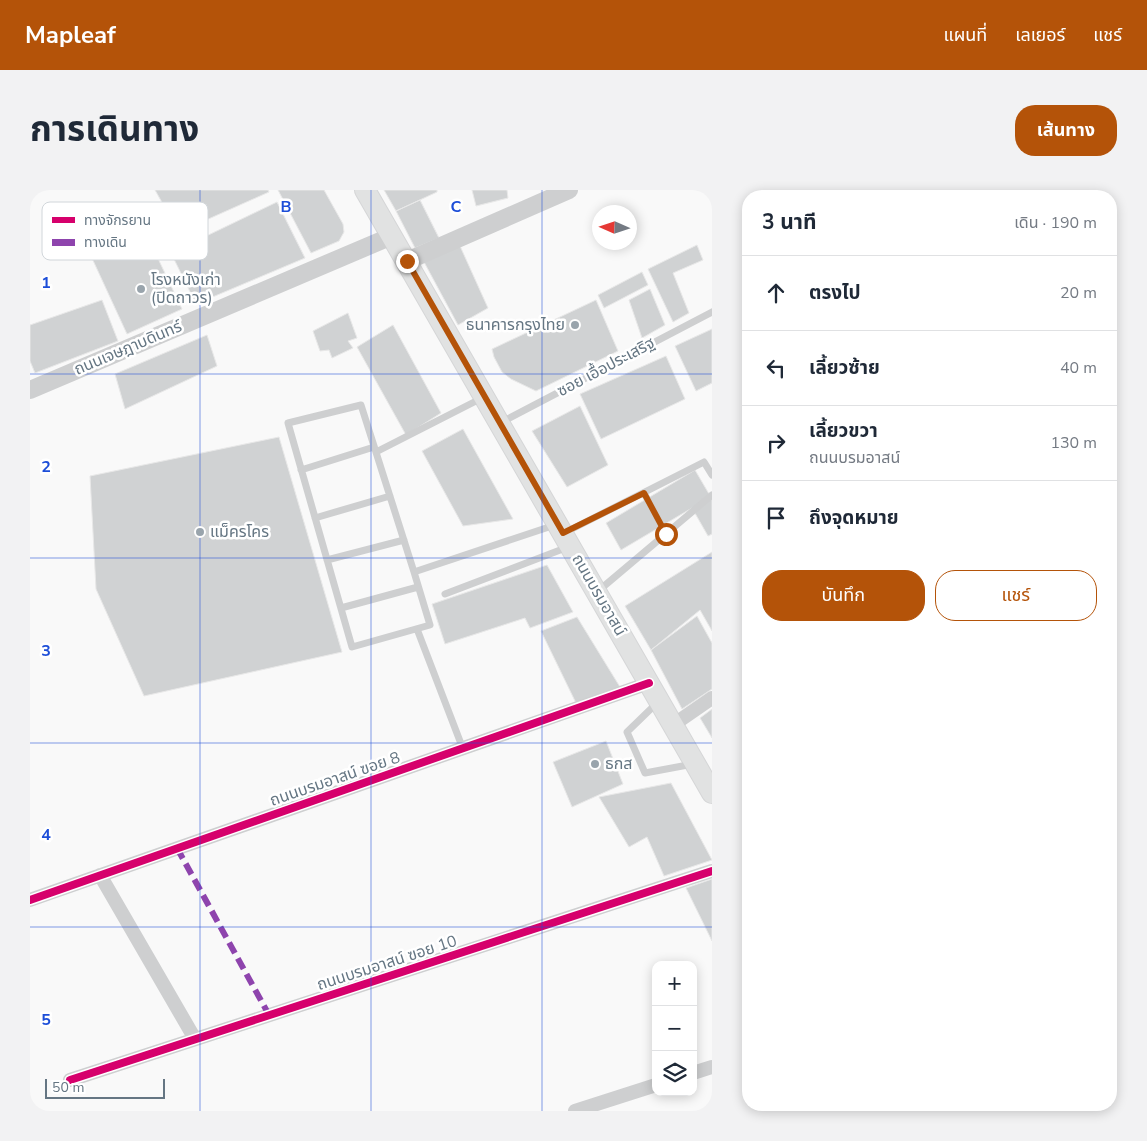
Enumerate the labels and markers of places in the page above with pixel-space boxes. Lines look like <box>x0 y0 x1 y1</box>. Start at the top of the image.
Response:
place label: โรงหนังเก่า (ปิดถาวร) <box>151 269 221 309</box>
marker: โรงหนังเก่า (ปิดถาวร) <box>135 283 147 295</box>
place label: ธนาคารกรุงไทย <box>466 314 565 336</box>
marker: ธนาคารกรุงไทย <box>569 319 581 331</box>
place label: แม็ครโคร <box>210 521 269 543</box>
marker: แม็ครโคร <box>194 526 206 538</box>
place label: ธกส <box>605 753 632 775</box>
marker: ธกส <box>589 758 601 770</box>

